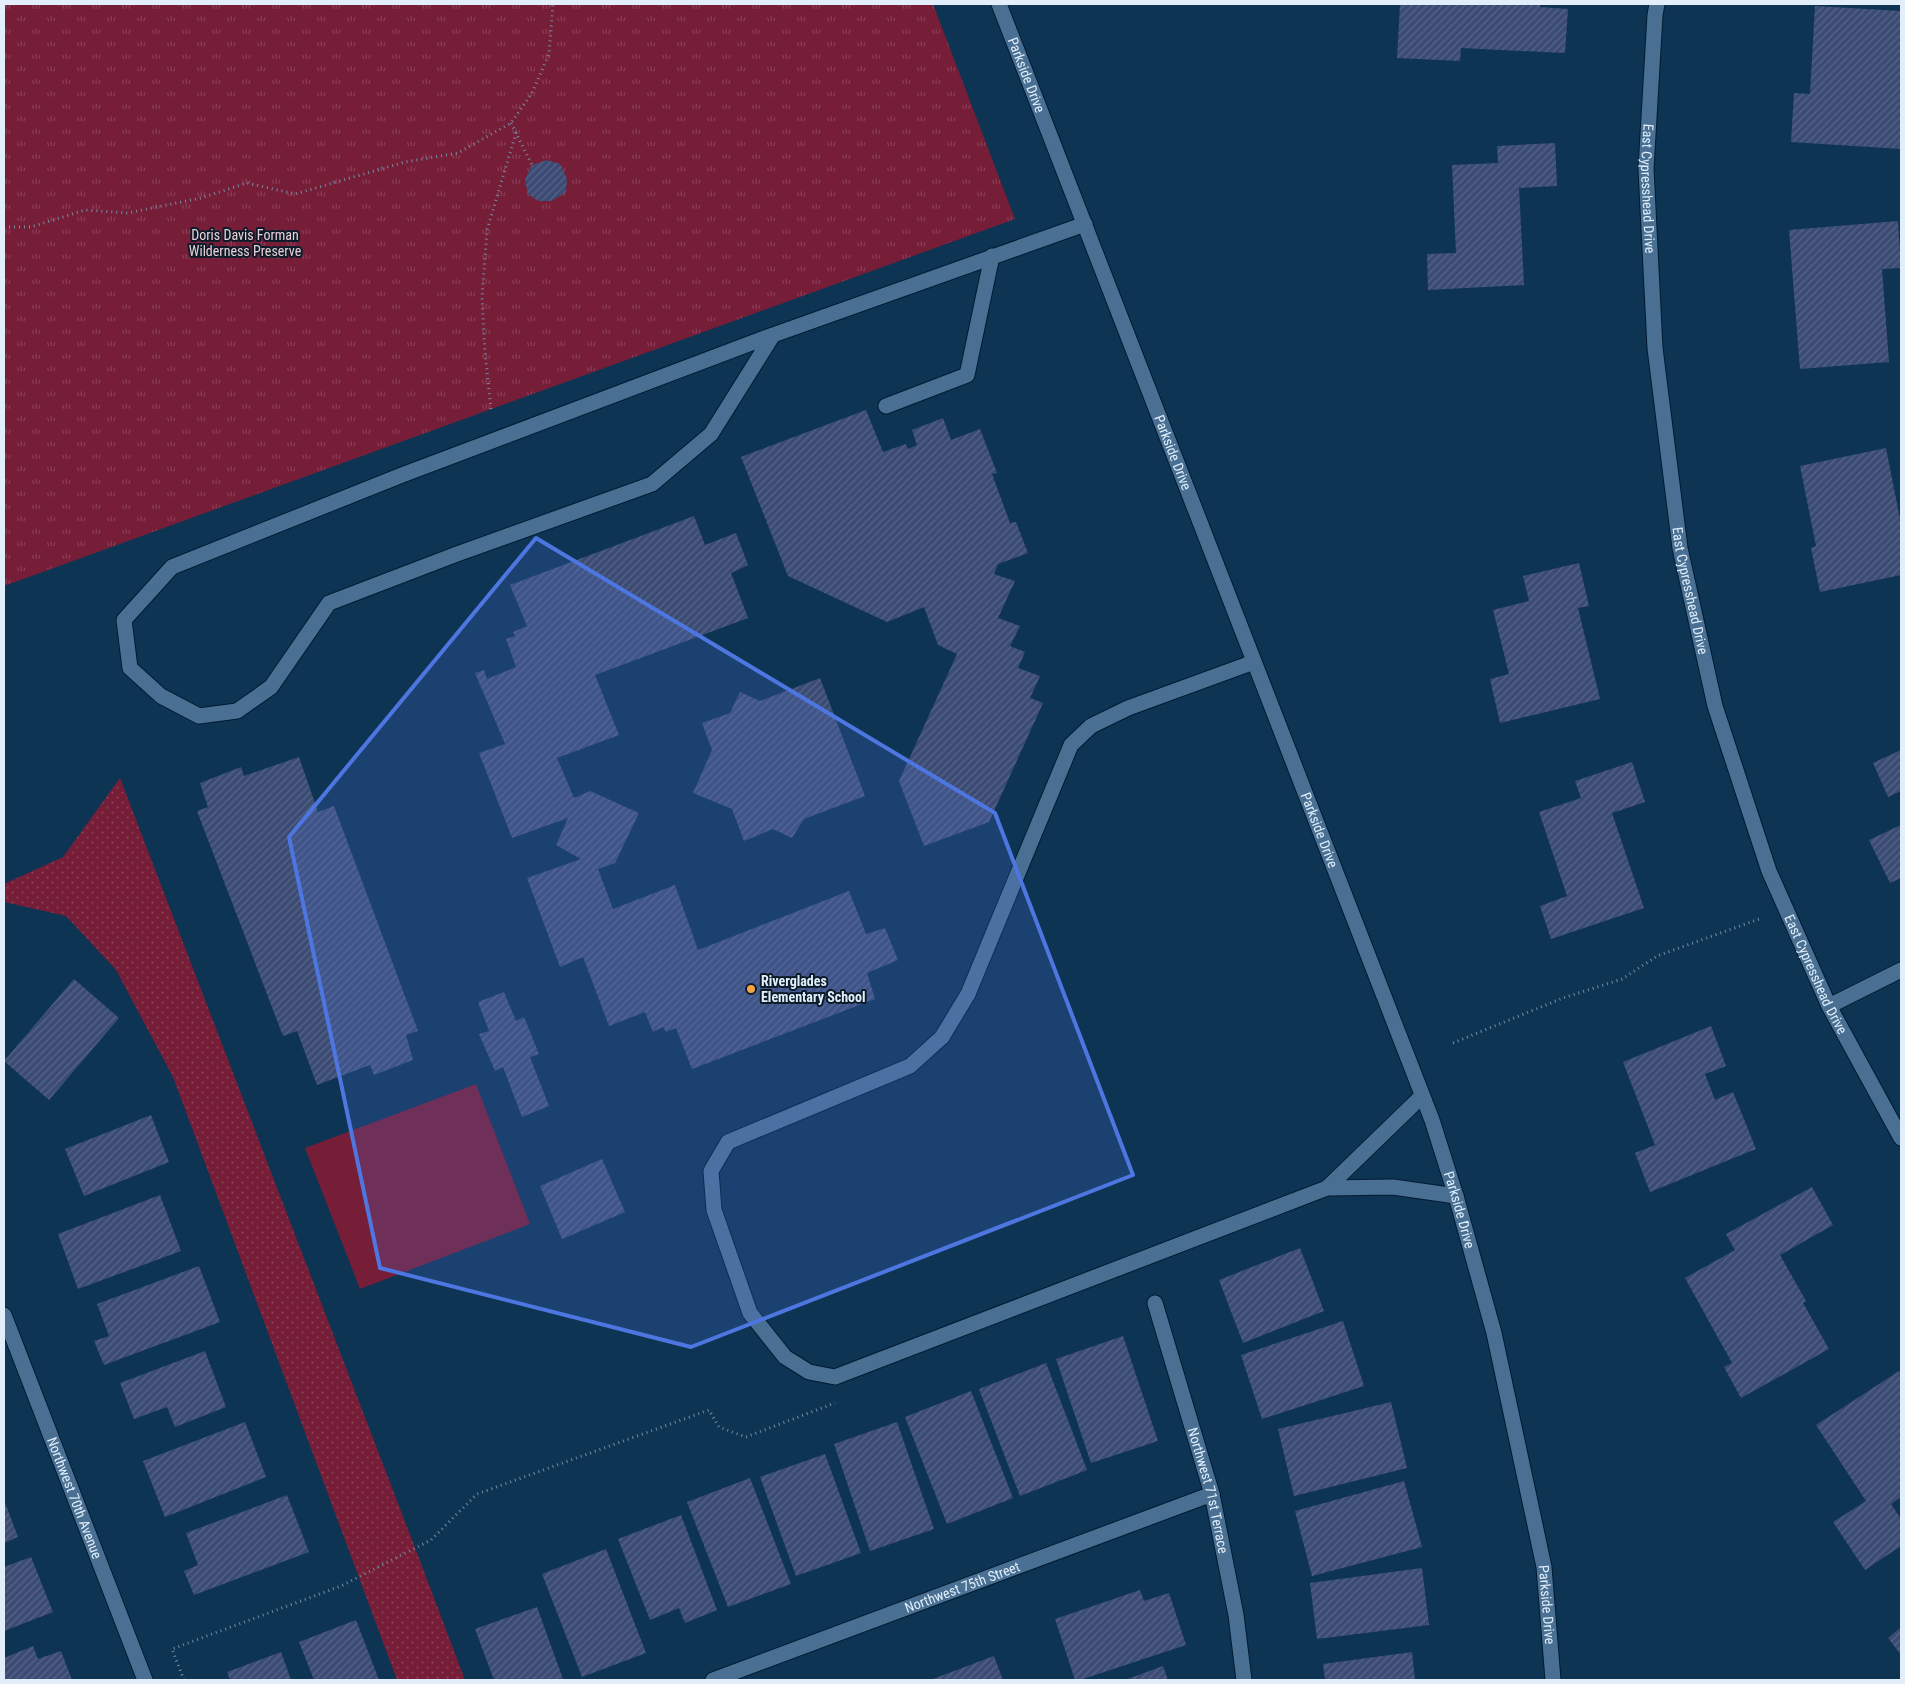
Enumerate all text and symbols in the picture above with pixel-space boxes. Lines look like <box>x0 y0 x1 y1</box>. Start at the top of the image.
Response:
street label: Parkside Drive <box>1005 35 1048 115</box>
street label: East Cypresshead Drive <box>1638 123 1658 254</box>
park label: Doris Davis Forman Wilderness Preserve <box>189 227 302 259</box>
street label: Parkside Drive <box>1151 413 1195 493</box>
street label: East Cypresshead Drive <box>1669 526 1711 656</box>
street label: Parkside Drive <box>1298 790 1341 870</box>
street label: East Cypresshead Drive <box>1781 912 1851 1037</box>
place label: Riverglades Elementary School <box>761 973 866 1005</box>
marker: Riverglades Elementary School <box>745 983 757 995</box>
street label: Parkside Drive <box>1441 1169 1478 1250</box>
street label: Northwest 71st Terrace <box>1185 1426 1232 1555</box>
street label: Northwest 70th Avenue <box>44 1435 105 1561</box>
street label: Northwest 75th Street <box>903 1558 1022 1616</box>
street label: Parkside Drive <box>1536 1565 1558 1645</box>

